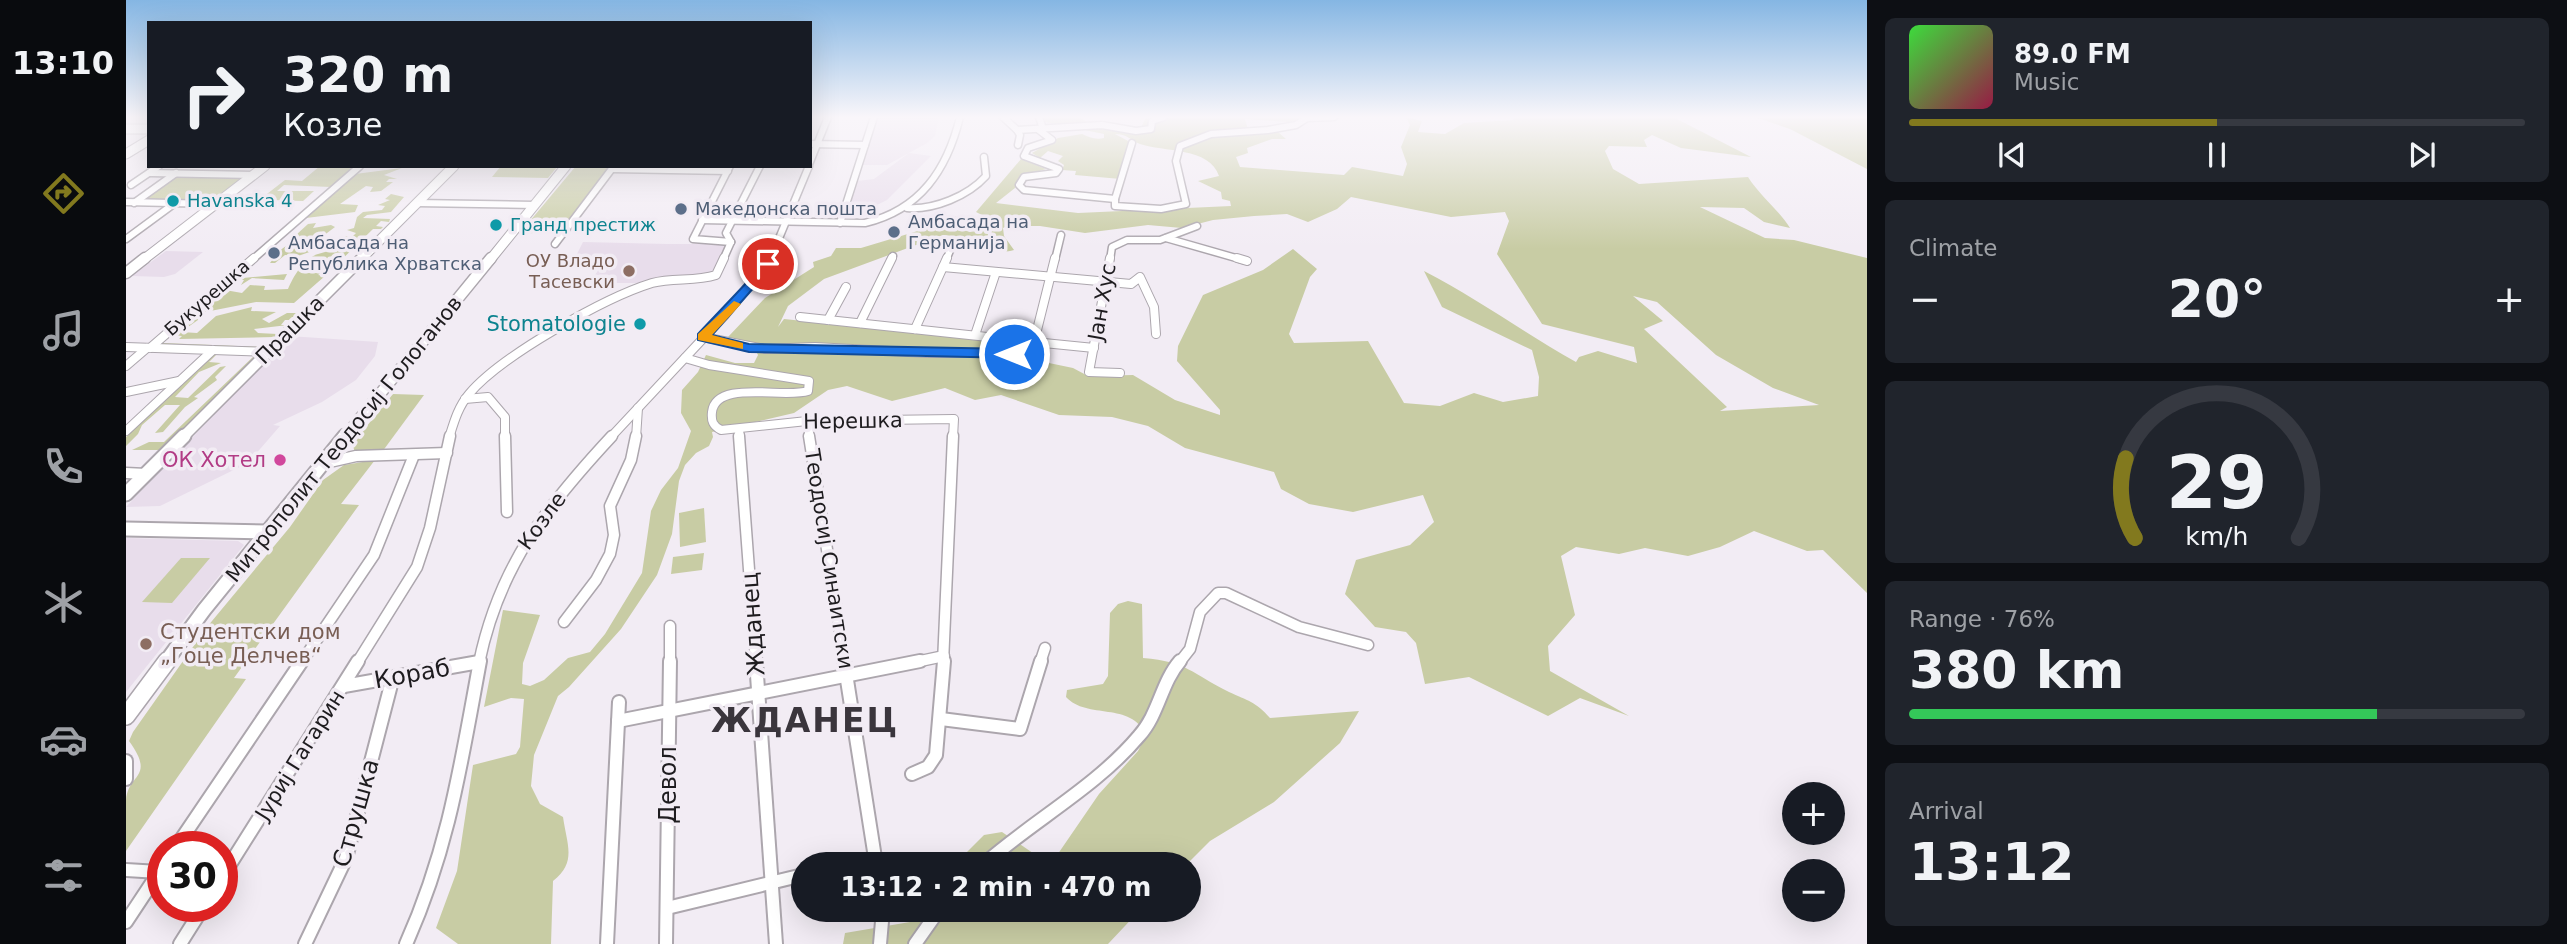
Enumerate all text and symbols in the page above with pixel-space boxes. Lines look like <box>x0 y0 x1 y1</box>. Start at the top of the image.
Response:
text: 89.0 FM <box>2014 39 2131 69</box>
text: 13:10 <box>12 44 114 82</box>
text: 320 m <box>283 47 453 104</box>
icon: right <box>168 49 259 140</box>
text: Music <box>2014 69 2079 95</box>
text: Козле <box>283 106 382 144</box>
icon: previous <box>1993 136 2031 174</box>
icon: pause <box>2198 136 2236 174</box>
icon: next <box>2403 136 2441 174</box>
icon: directions <box>39 169 88 218</box>
place label: Havanska 4 <box>187 190 292 211</box>
marker: Havanska 4 <box>165 193 181 209</box>
place label: Македонска пошта <box>695 198 877 219</box>
marker: Македонска пошта <box>673 201 689 217</box>
place label: Амбасада на Германија <box>908 211 1029 253</box>
place label: Гранд престиж <box>510 214 656 235</box>
marker: Гранд престиж <box>488 217 504 233</box>
marker: Амбасада на Германија <box>886 224 902 240</box>
place label: Aмбасада на Република Хрватска <box>288 232 482 274</box>
pin <box>738 234 798 294</box>
text: Climate <box>1909 235 1998 261</box>
marker: Aмбасада на Република Хрватска <box>266 245 282 261</box>
icon: arrive <box>749 245 787 283</box>
place label: ОУ Владо Тасевски <box>526 250 615 292</box>
street label: Букурешка <box>160 255 253 340</box>
street label: Јан Хус <box>1083 262 1121 344</box>
marker: ОУ Владо Тасевски <box>621 263 637 279</box>
text: 20° <box>2168 269 2266 329</box>
text: − <box>1909 277 1941 321</box>
text: + <box>2493 277 2525 321</box>
street label: Митрополит Теодосиј Гологанов <box>221 291 467 587</box>
street label: Прашка <box>251 291 329 369</box>
icon: music <box>39 306 88 355</box>
place label: Stomatologie <box>486 312 626 336</box>
marker: Stomatologie <box>632 316 648 332</box>
position arrow <box>977 317 1051 391</box>
street label: Нерешка <box>803 408 903 434</box>
text: 29 <box>2166 440 2268 525</box>
icon: phone <box>39 442 88 491</box>
street label: Теодосиј Синаитски <box>800 446 858 671</box>
place label: ОК Хотел <box>162 448 266 472</box>
marker: ОК Хотел <box>272 452 288 468</box>
street label: Козле <box>513 488 571 554</box>
text: km/h <box>2185 522 2249 551</box>
street label: Жданец <box>735 571 771 677</box>
icon: climate <box>39 578 88 627</box>
text: Range · 76% <box>1909 606 2055 632</box>
place label: Студентски дом „Гоце Делчев“ <box>160 620 341 668</box>
marker: Студентски дом „Гоце Делчев“ <box>138 636 154 652</box>
text: 380 km <box>1909 640 2124 700</box>
street label: Кораб <box>372 654 452 694</box>
street label: Јуриј Гагарин <box>249 686 349 826</box>
district label: ЖДАНЕЦ <box>711 701 899 740</box>
icon: car <box>39 715 88 764</box>
street label: Девол <box>654 746 682 824</box>
street label: Струшка <box>327 756 385 870</box>
map controls <box>1782 782 1845 922</box>
button: + <box>1782 782 1845 845</box>
text: Arrival <box>1909 798 1984 824</box>
speed limit sign: 30 <box>147 831 238 922</box>
text: 13:12 <box>1909 832 2075 892</box>
icon: filters <box>39 851 88 900</box>
button: − <box>1782 859 1845 922</box>
text: 13:12 · 2 min · 470 m <box>841 872 1151 902</box>

